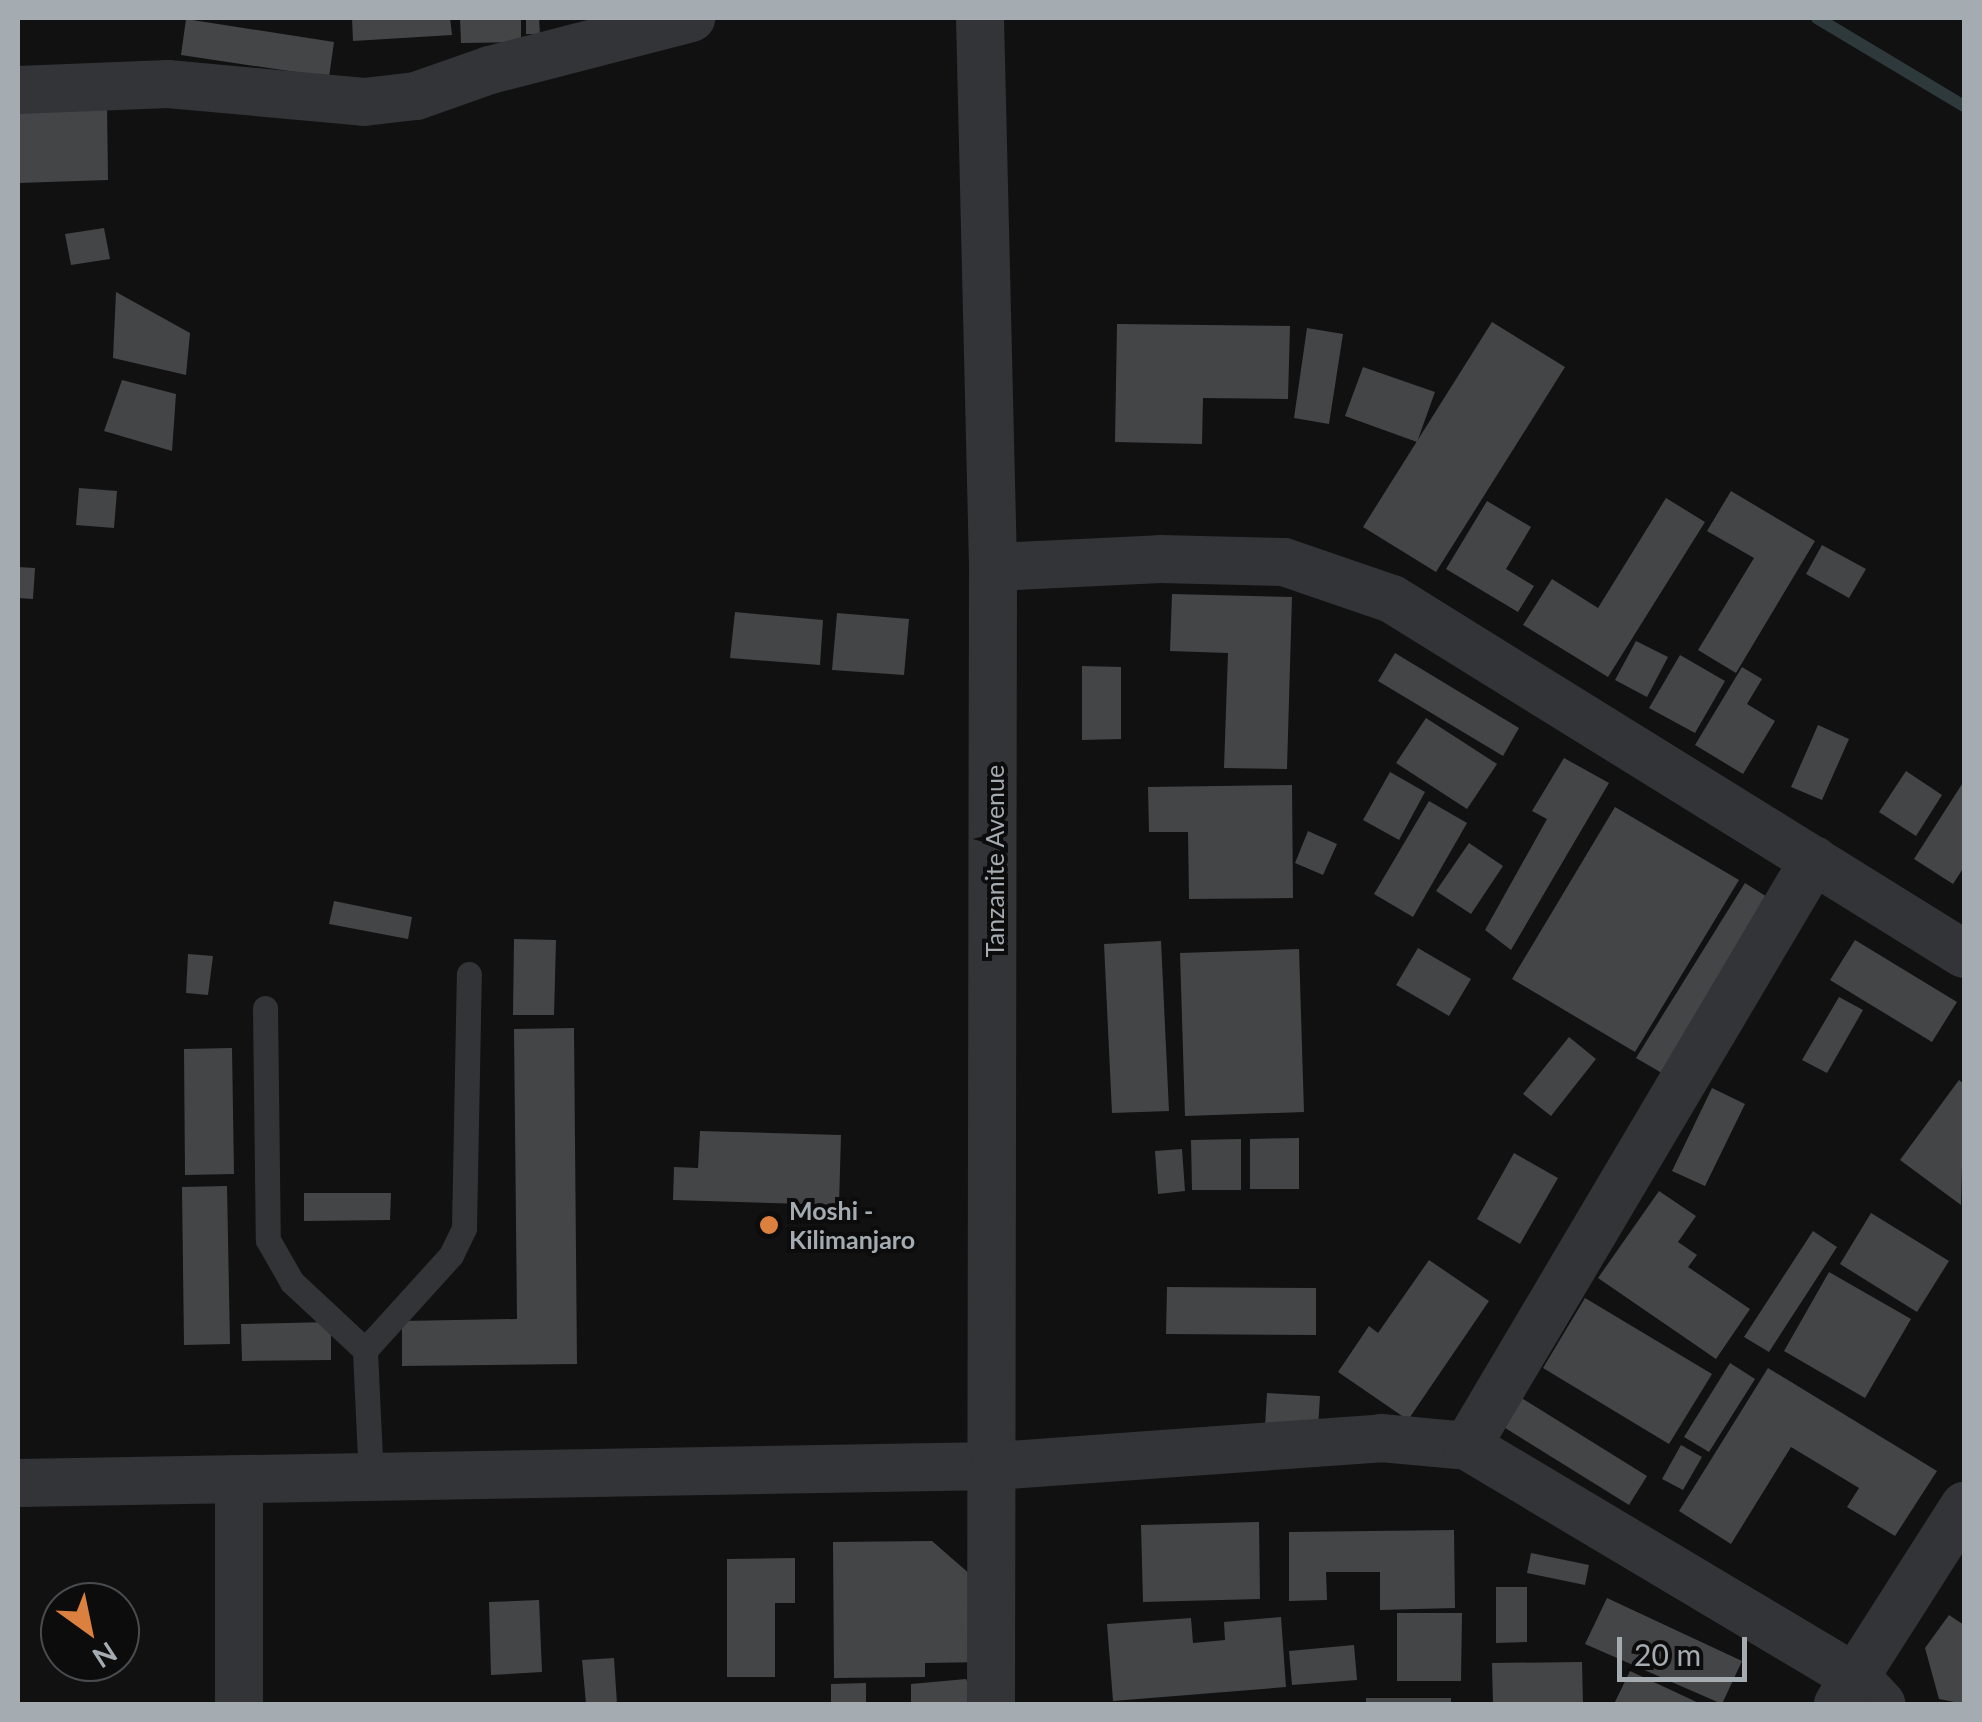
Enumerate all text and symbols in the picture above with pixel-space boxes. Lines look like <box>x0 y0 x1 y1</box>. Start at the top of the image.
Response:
street label: Tanzanite Avenue <box>979 764 1009 958</box>
place label: Moshi - Kilimanjaro <box>789 1196 915 1255</box>
marker: Moshi - Kilimanjaro <box>758 1214 780 1236</box>
north arrow <box>40 1582 140 1682</box>
scale bar <box>1622 1617 1752 1679</box>
text: N <box>87 1635 124 1676</box>
text: 20 m <box>1634 1636 1701 1672</box>

